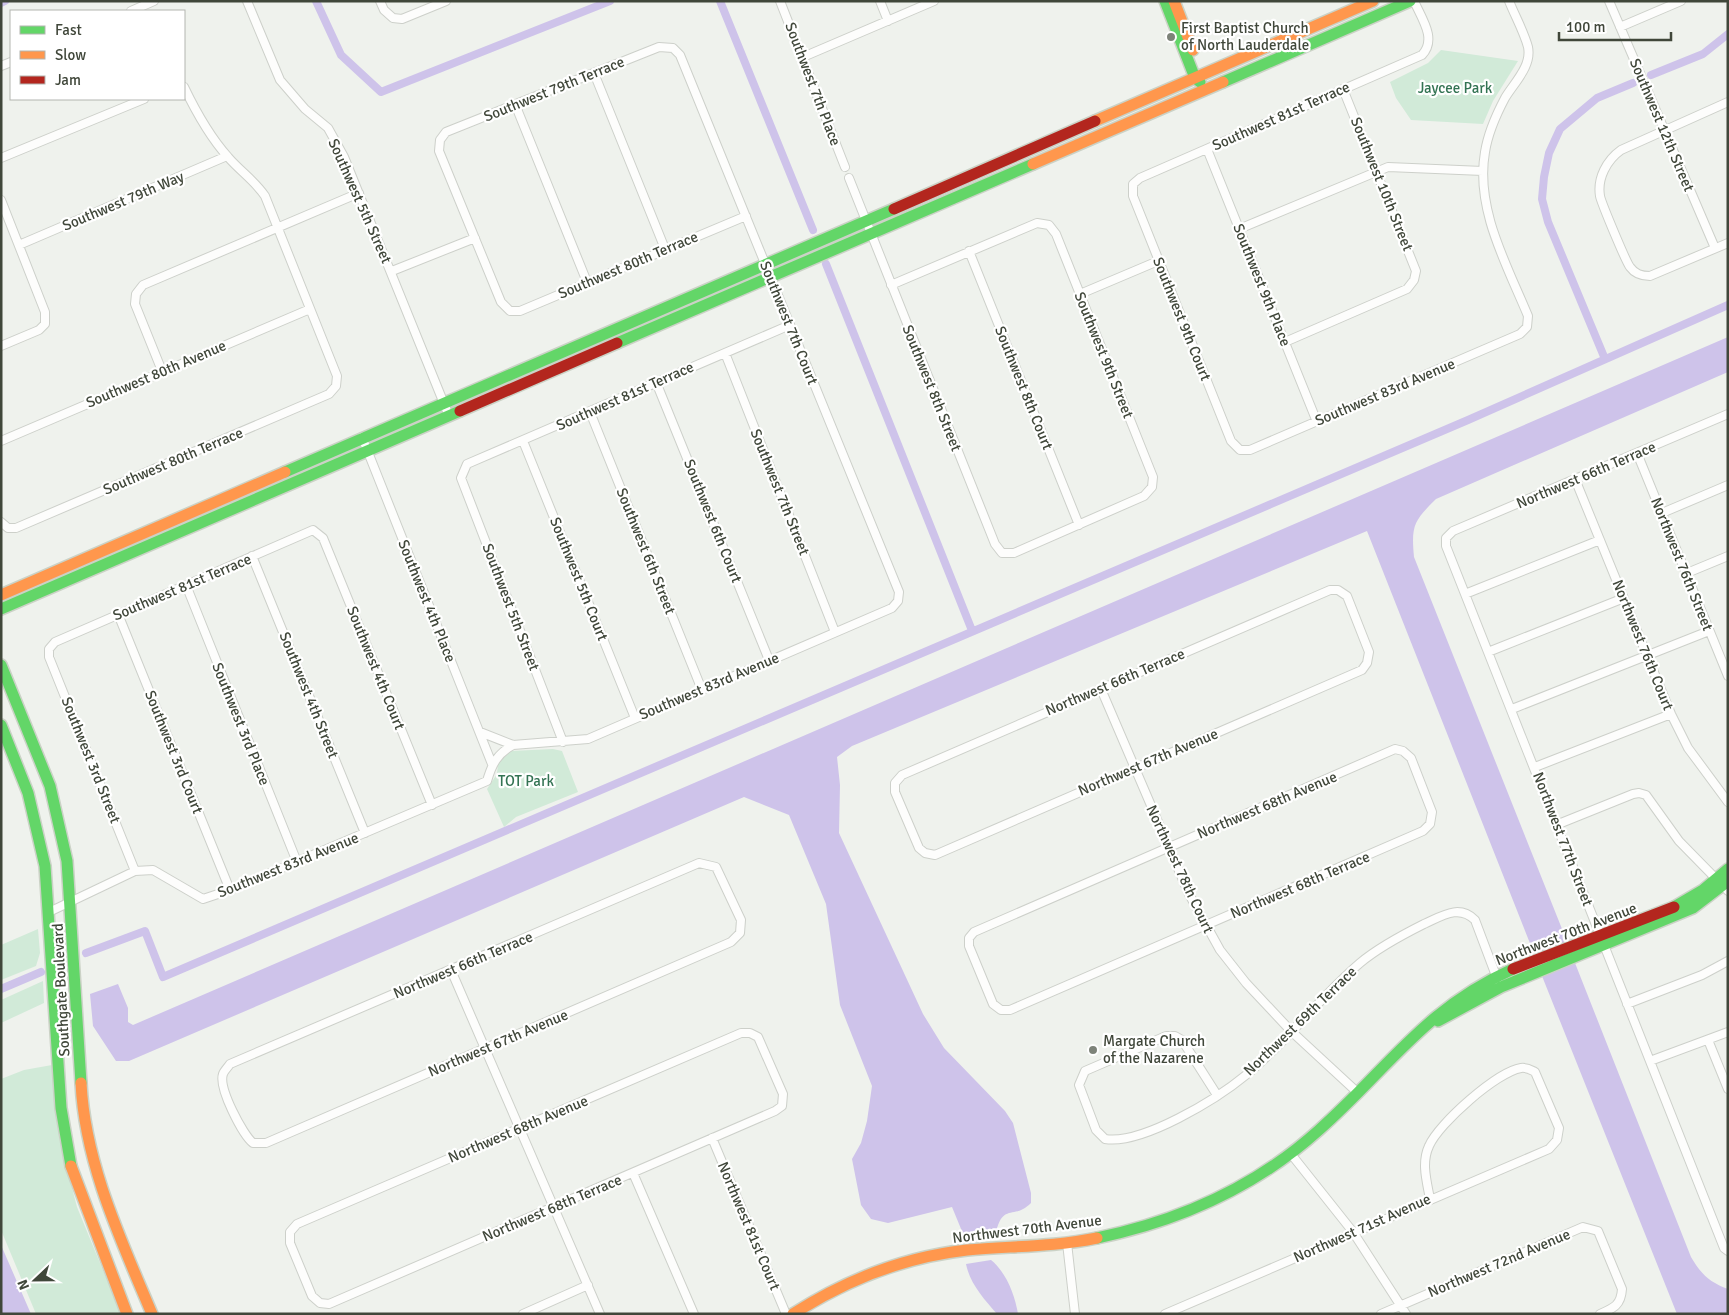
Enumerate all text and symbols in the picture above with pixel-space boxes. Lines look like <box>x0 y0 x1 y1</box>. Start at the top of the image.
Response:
legend <box>10 10 185 100</box>
scale bar <box>1559 10 1672 42</box>
text: 100 m <box>1566 18 1606 36</box>
place label: First Baptist Church of North Lauderdale <box>1181 19 1309 54</box>
street label: Southwest 7th Place <box>781 20 845 148</box>
text: Fast <box>55 21 82 39</box>
marker: First Baptist Church of North Lauderdale <box>1165 31 1177 43</box>
text: Slow <box>55 46 86 64</box>
street label: Southwest 79th Terrace <box>481 53 627 125</box>
street label: Southwest 12th Street <box>1626 56 1698 194</box>
text: Jam <box>55 71 81 89</box>
street label: Southwest 81st Terrace <box>1209 78 1353 154</box>
park label: Jaycee Park <box>1418 79 1493 97</box>
street label: Southwest 10th Street <box>1347 114 1417 254</box>
street label: Southwest 5th Street <box>324 136 396 266</box>
street label: Southwest 79th Way <box>59 167 187 235</box>
street label: Southwest 9th Place <box>1229 221 1295 349</box>
street label: Southwest 80th Terrace <box>555 227 701 303</box>
street label: Southwest 9th Court <box>1149 255 1215 383</box>
street label: Southwest 7th Court <box>756 259 822 387</box>
street label: Southwest 9th Street <box>1070 289 1138 421</box>
street label: Southwest 8th Street <box>898 322 966 454</box>
street label: Southwest 8th Court <box>991 324 1057 452</box>
street label: Southwest 80th Avenue <box>83 336 229 412</box>
street label: Southwest 83rd Avenue <box>1312 354 1458 430</box>
street label: Southwest 81st Terrace <box>553 358 697 434</box>
street label: Southwest 80th Terrace <box>100 423 246 499</box>
street label: Southwest 7th Street <box>746 426 814 558</box>
street label: Northwest 66th Terrace <box>1514 437 1658 513</box>
street label: Southwest 6th Court <box>680 457 746 585</box>
street label: Southwest 6th Street <box>612 485 680 617</box>
street label: Northwest 76th Street <box>1647 495 1717 633</box>
street label: Southwest 5th Court <box>546 515 612 643</box>
street label: Southwest 4th Place <box>394 537 460 665</box>
street label: Southwest 5th Street <box>478 541 544 673</box>
street label: Southwest 81st Terrace <box>110 550 254 624</box>
street label: Northwest 76th Court <box>1609 577 1677 713</box>
street label: Southwest 4th Court <box>343 604 409 732</box>
street label: Southwest 4th Street <box>275 629 343 761</box>
street label: Northwest 66th Terrace <box>1043 644 1187 720</box>
street label: Southwest 83rd Avenue <box>636 648 782 724</box>
street label: Southwest 3rd Place <box>208 660 274 788</box>
street label: Southwest 3rd Court <box>141 688 207 816</box>
street label: Southwest 3rd Street <box>57 694 125 826</box>
street label: Northwest 67th Avenue <box>1075 724 1221 800</box>
street label: Northwest 68th Avenue <box>1194 767 1340 843</box>
street label: Northwest 77th Street <box>1529 769 1597 909</box>
park label: TOT Park <box>498 772 554 790</box>
street label: Northwest 78th Court <box>1142 802 1218 936</box>
street label: Southwest 83rd Avenue <box>215 828 361 902</box>
street label: Northwest 68th Terrace <box>1228 847 1372 923</box>
street label: Northwest 70th Avenue <box>1493 899 1639 969</box>
street label: Southgate Boulevard <box>49 923 73 1057</box>
street label: Northwest 66th Terrace <box>391 927 535 1003</box>
street label: Northwest 69th Terrace <box>1240 962 1360 1080</box>
street label: Northwest 67th Avenue <box>425 1005 571 1081</box>
place label: Margate Church of the Nazarene <box>1103 1032 1205 1067</box>
marker: Margate Church of the Nazarene <box>1087 1044 1099 1056</box>
street label: Northwest 68th Avenue <box>445 1091 591 1167</box>
street label: Northwest 81st Court <box>714 1159 784 1293</box>
street label: Northwest 68th Terrace <box>480 1170 624 1246</box>
street label: Northwest 71st Avenue <box>1291 1190 1433 1266</box>
street label: Northwest 70th Avenue <box>951 1211 1103 1247</box>
street label: Northwest 72nd Avenue <box>1425 1225 1573 1301</box>
north arrow <box>10 1255 60 1305</box>
text: N <box>14 1277 33 1292</box>

